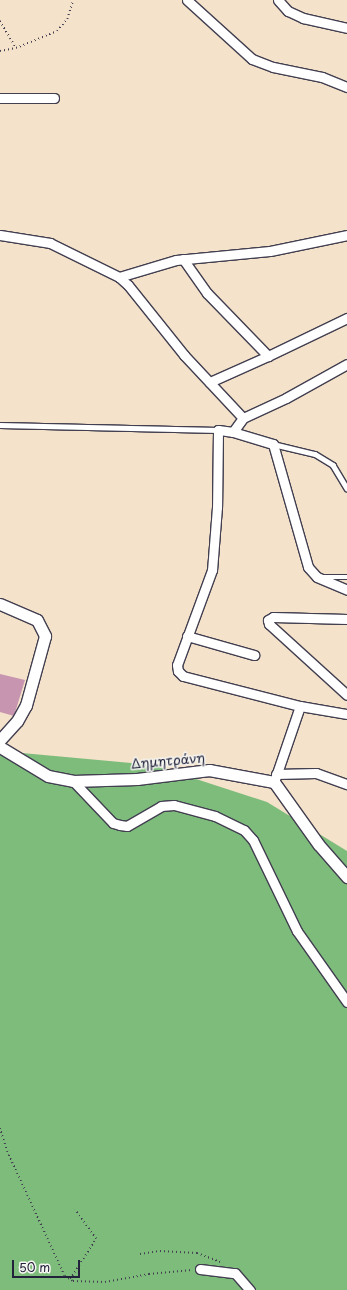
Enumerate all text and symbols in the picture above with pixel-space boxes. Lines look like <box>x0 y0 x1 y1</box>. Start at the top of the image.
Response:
street label: Δημητράνη <box>130 750 206 772</box>
scale bar <box>14 1252 82 1278</box>
text: 50 m <box>19 1258 50 1276</box>

